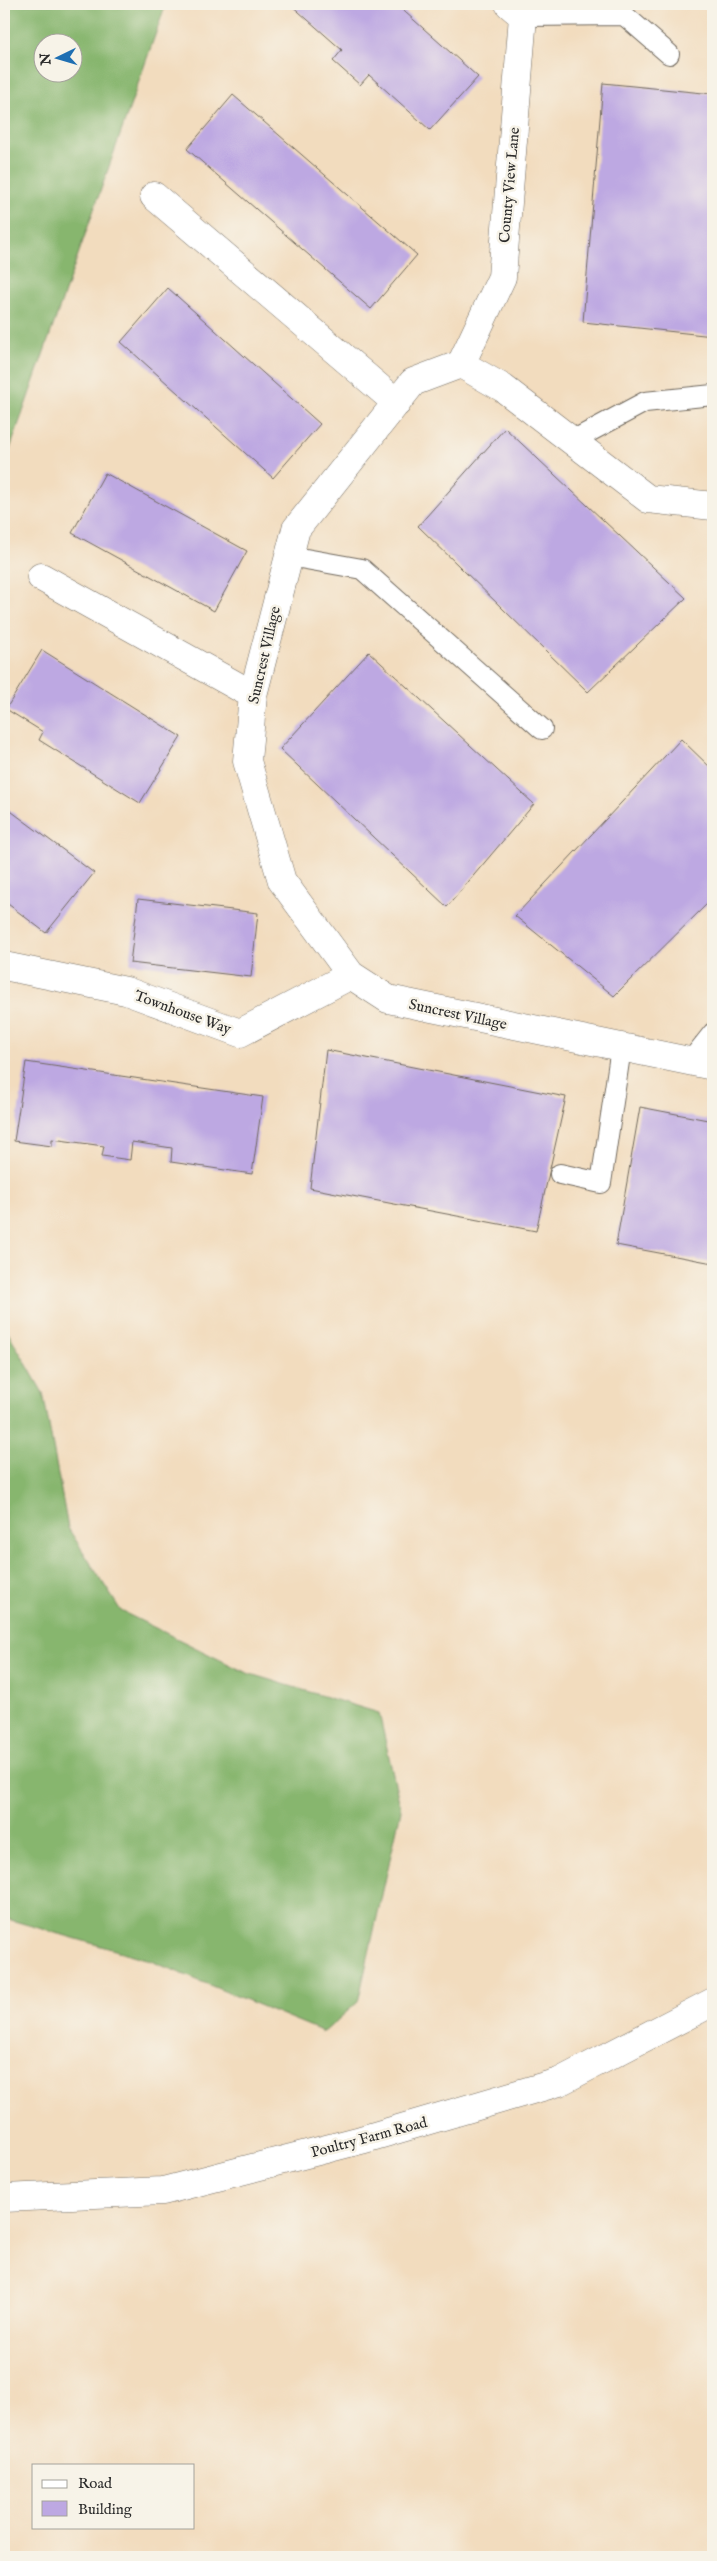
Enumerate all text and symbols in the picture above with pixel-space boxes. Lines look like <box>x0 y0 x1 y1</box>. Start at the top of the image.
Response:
north arrow <box>32 32 82 82</box>
text: N <box>37 52 56 67</box>
street label: County View Lane <box>495 126 524 244</box>
street label: Suncrest Village <box>244 604 285 706</box>
street label: Townhouse Way <box>132 986 234 1039</box>
street label: Suncrest Village <box>407 995 509 1034</box>
street label: Poultry Farm Road <box>309 2113 430 2162</box>
legend <box>32 2464 195 2528</box>
text: Road <box>78 2474 113 2493</box>
text: Building <box>78 2500 133 2519</box>

